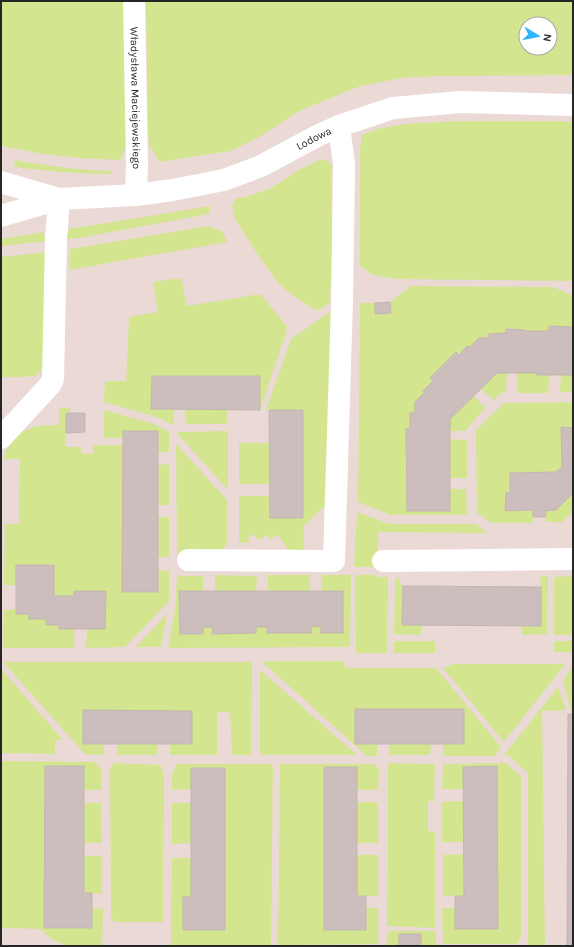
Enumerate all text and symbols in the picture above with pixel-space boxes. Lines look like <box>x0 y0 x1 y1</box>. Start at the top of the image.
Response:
north arrow <box>518 16 558 56</box>
street label: Władysława Maciejewskiego <box>128 27 144 169</box>
text: N <box>540 33 554 43</box>
street label: Lodowa <box>294 124 333 153</box>

